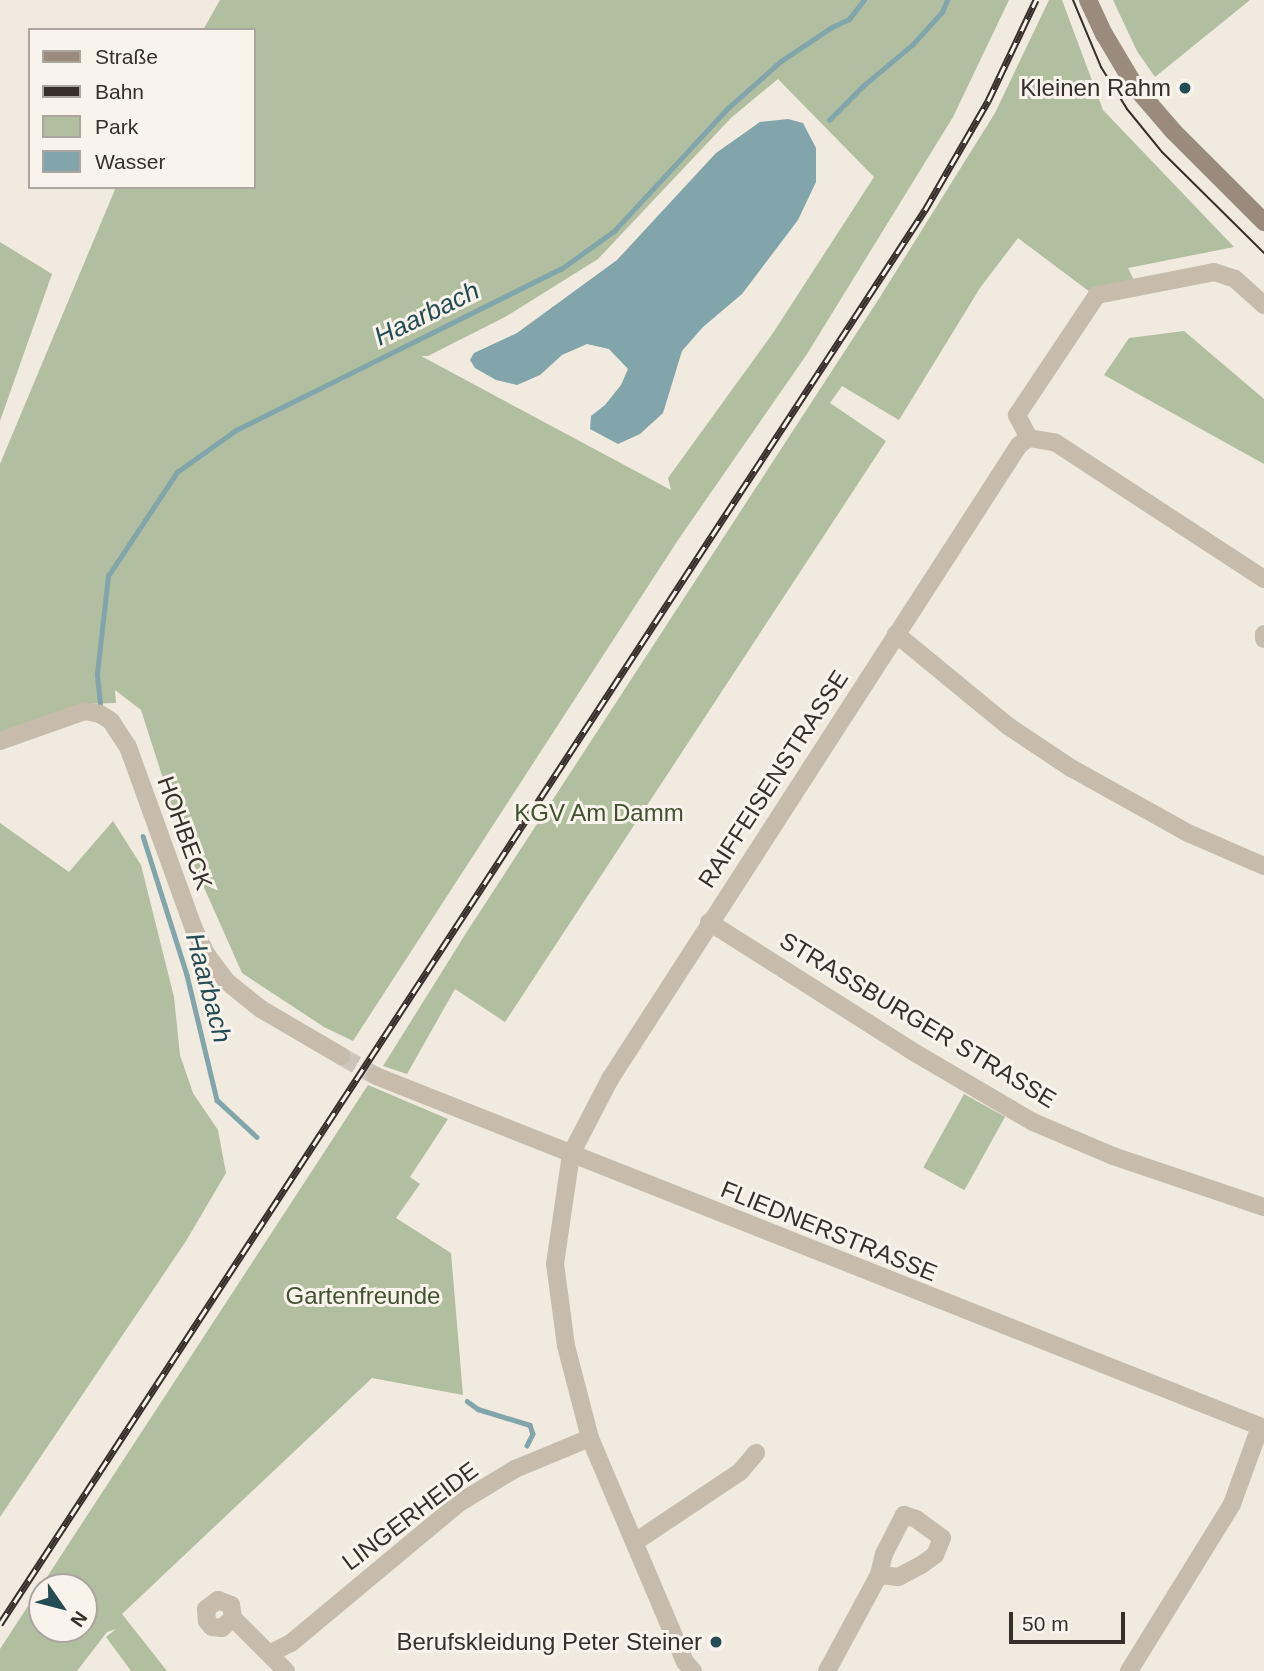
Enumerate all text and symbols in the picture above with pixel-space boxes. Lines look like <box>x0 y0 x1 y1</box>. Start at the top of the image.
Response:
legend <box>28 28 256 189</box>
text: Straße <box>95 45 158 68</box>
place label: Kleinen Rahm <box>1020 74 1171 102</box>
text: Bahn <box>95 80 144 103</box>
marker: Kleinen Rahm <box>1177 80 1193 96</box>
text: Park <box>95 115 138 138</box>
text: Wasser <box>95 150 165 173</box>
water label: Haarbach <box>369 275 485 353</box>
street label: RAIFFEISENSTRASSE <box>692 665 854 893</box>
street label: HOHBECK <box>151 772 219 894</box>
park label: KGV Am Damm <box>514 799 684 827</box>
street label: STRASSBURGER STRASSE <box>775 926 1061 1114</box>
water label: Haarbach <box>178 930 238 1046</box>
street label: FLIEDNERSTRASSE <box>717 1174 941 1288</box>
park label: Gartenfreunde <box>286 1282 440 1310</box>
street label: LINGERHEIDE <box>336 1456 484 1576</box>
north arrow <box>28 1573 98 1643</box>
scale bar <box>1012 1598 1128 1642</box>
text: N <box>66 1608 92 1631</box>
text: 50 m <box>1022 1612 1069 1635</box>
place label: Berufskleidung Peter Steiner <box>396 1628 702 1656</box>
marker: Berufskleidung Peter Steiner <box>708 1634 724 1650</box>

